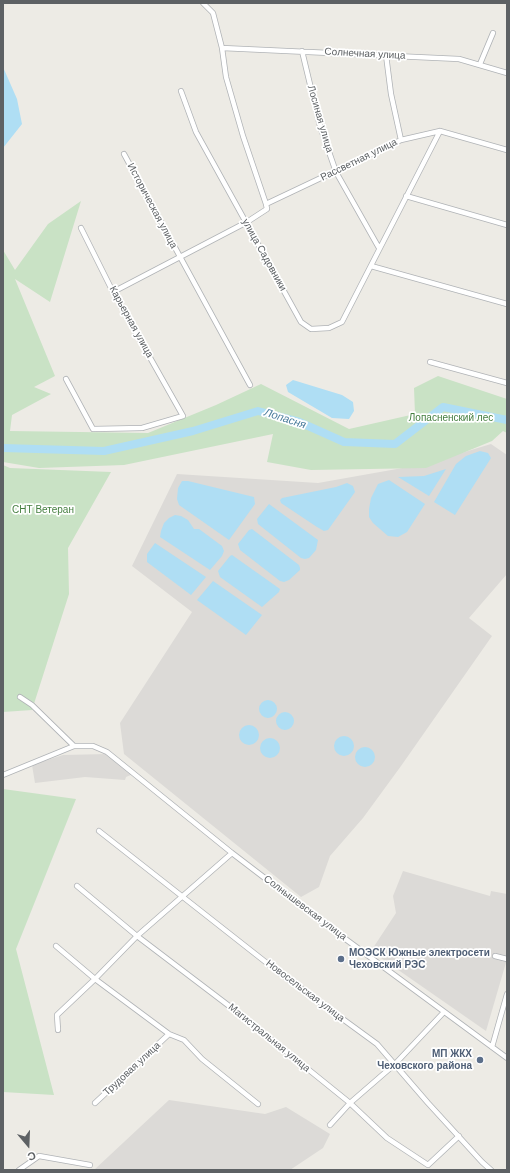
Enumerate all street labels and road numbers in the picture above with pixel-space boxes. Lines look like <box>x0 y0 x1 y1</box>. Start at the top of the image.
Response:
street label: Солнечная улица <box>324 46 406 62</box>
street label: Лосиная улица <box>305 84 335 154</box>
street label: Рассветная улица <box>319 136 399 184</box>
street label: Историческая улица <box>124 161 180 251</box>
street label: улица Садовники <box>239 217 289 293</box>
street label: Карьерная улица <box>106 284 156 360</box>
street label: Солнышевская улица <box>261 873 349 943</box>
street label: Новосельская улица <box>263 957 347 1025</box>
street label: Магистральная улица <box>226 1001 312 1075</box>
street label: Трудовая улица <box>101 1040 163 1098</box>

